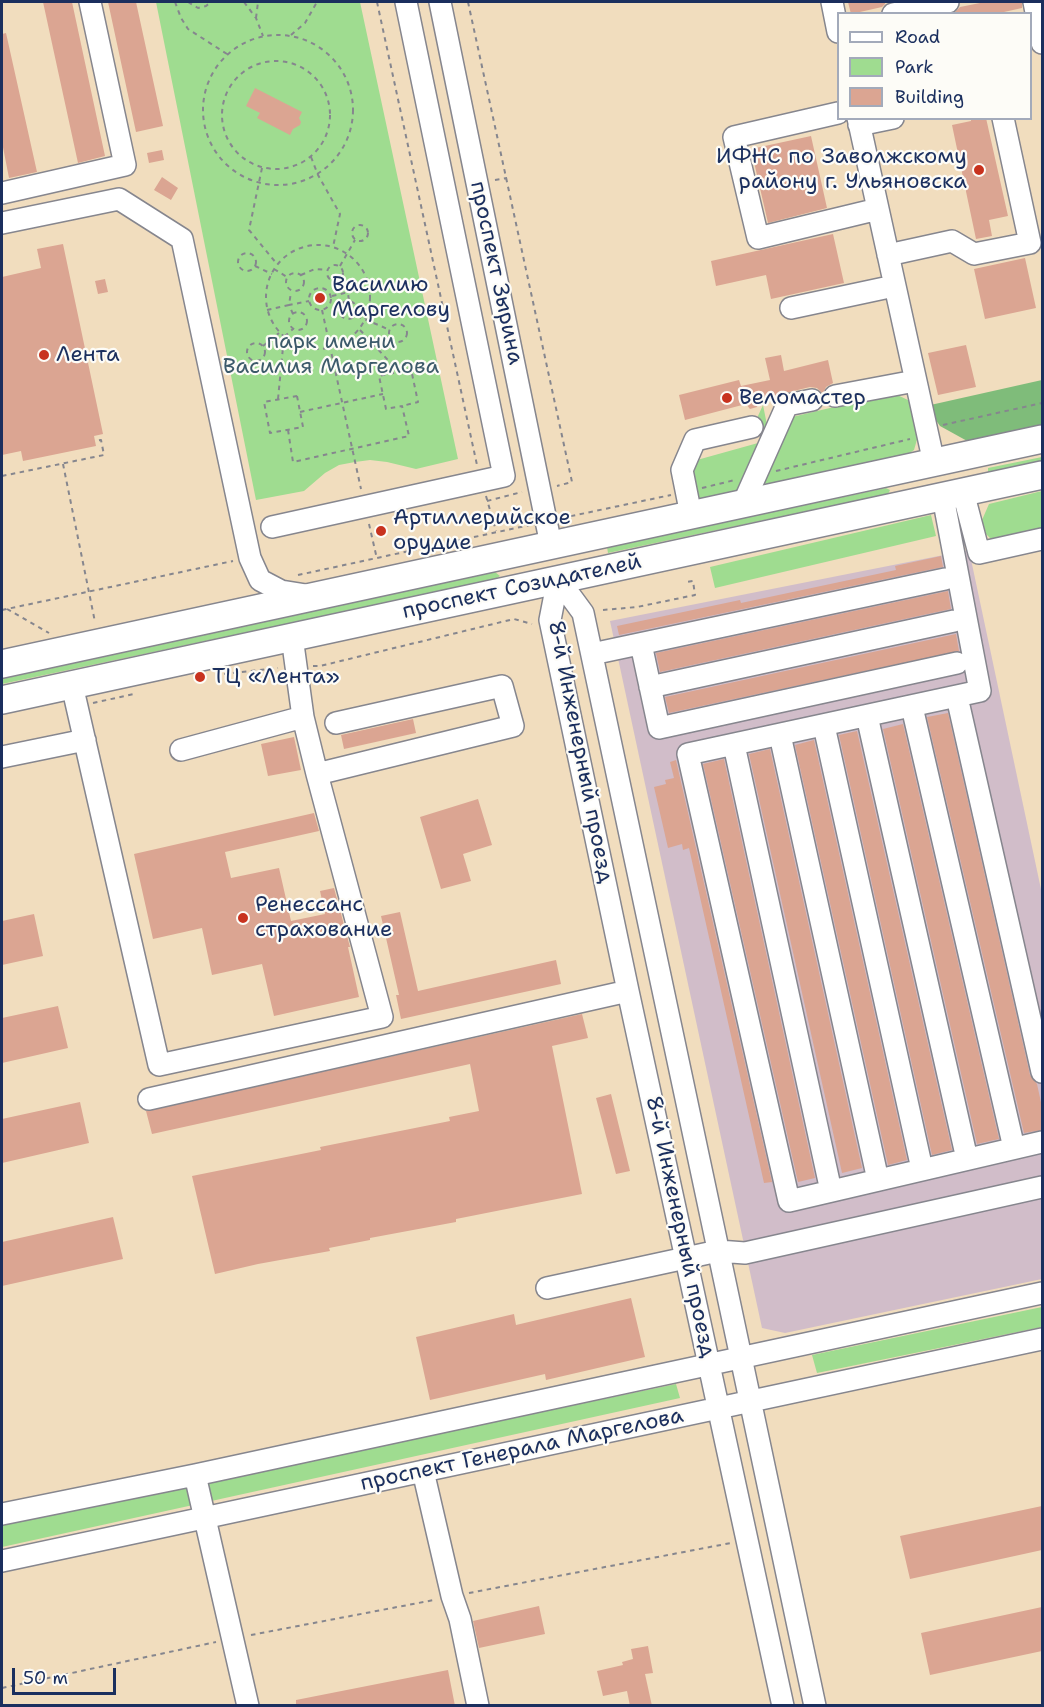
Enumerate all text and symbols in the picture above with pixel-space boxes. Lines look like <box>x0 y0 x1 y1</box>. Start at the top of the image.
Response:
legend <box>837 12 1032 120</box>
text: Road <box>895 25 940 49</box>
text: Park <box>895 55 934 79</box>
text: Building <box>895 85 964 109</box>
place label: ИФНС по Заволжскому району г. Ульяновска <box>716 144 967 196</box>
marker: ИФНС по Заволжскому району г. Ульяновска <box>972 163 986 177</box>
street label: проспект Зырина <box>464 179 528 367</box>
place label: Василию Маргелову <box>332 272 450 324</box>
marker: Василию Маргелову <box>313 291 327 305</box>
park label: парк имени Василия Маргелова <box>223 329 439 380</box>
place label: Лента <box>56 342 120 368</box>
marker: Лента <box>37 348 51 362</box>
place label: Веломастер <box>739 385 866 411</box>
marker: Веломастер <box>720 391 734 405</box>
place label: Артиллерийское орудие <box>393 505 571 556</box>
marker: Артиллерийское орудие <box>374 524 388 538</box>
street label: проспект Созидателей <box>400 549 644 625</box>
street label: 8-й Инженерный проезд <box>542 618 618 886</box>
place label: ТЦ «Лента» <box>212 664 340 690</box>
marker: ТЦ «Лента» <box>193 670 207 684</box>
place label: Ренессанс страхование <box>255 892 392 944</box>
marker: Ренессанс страхование <box>236 911 250 925</box>
street label: 8-й Инженерный проезд <box>639 1094 721 1360</box>
street label: проспект Генерала Маргелова <box>358 1403 686 1497</box>
scale bar <box>15 1656 118 1694</box>
text: 50 m <box>23 1666 68 1690</box>

